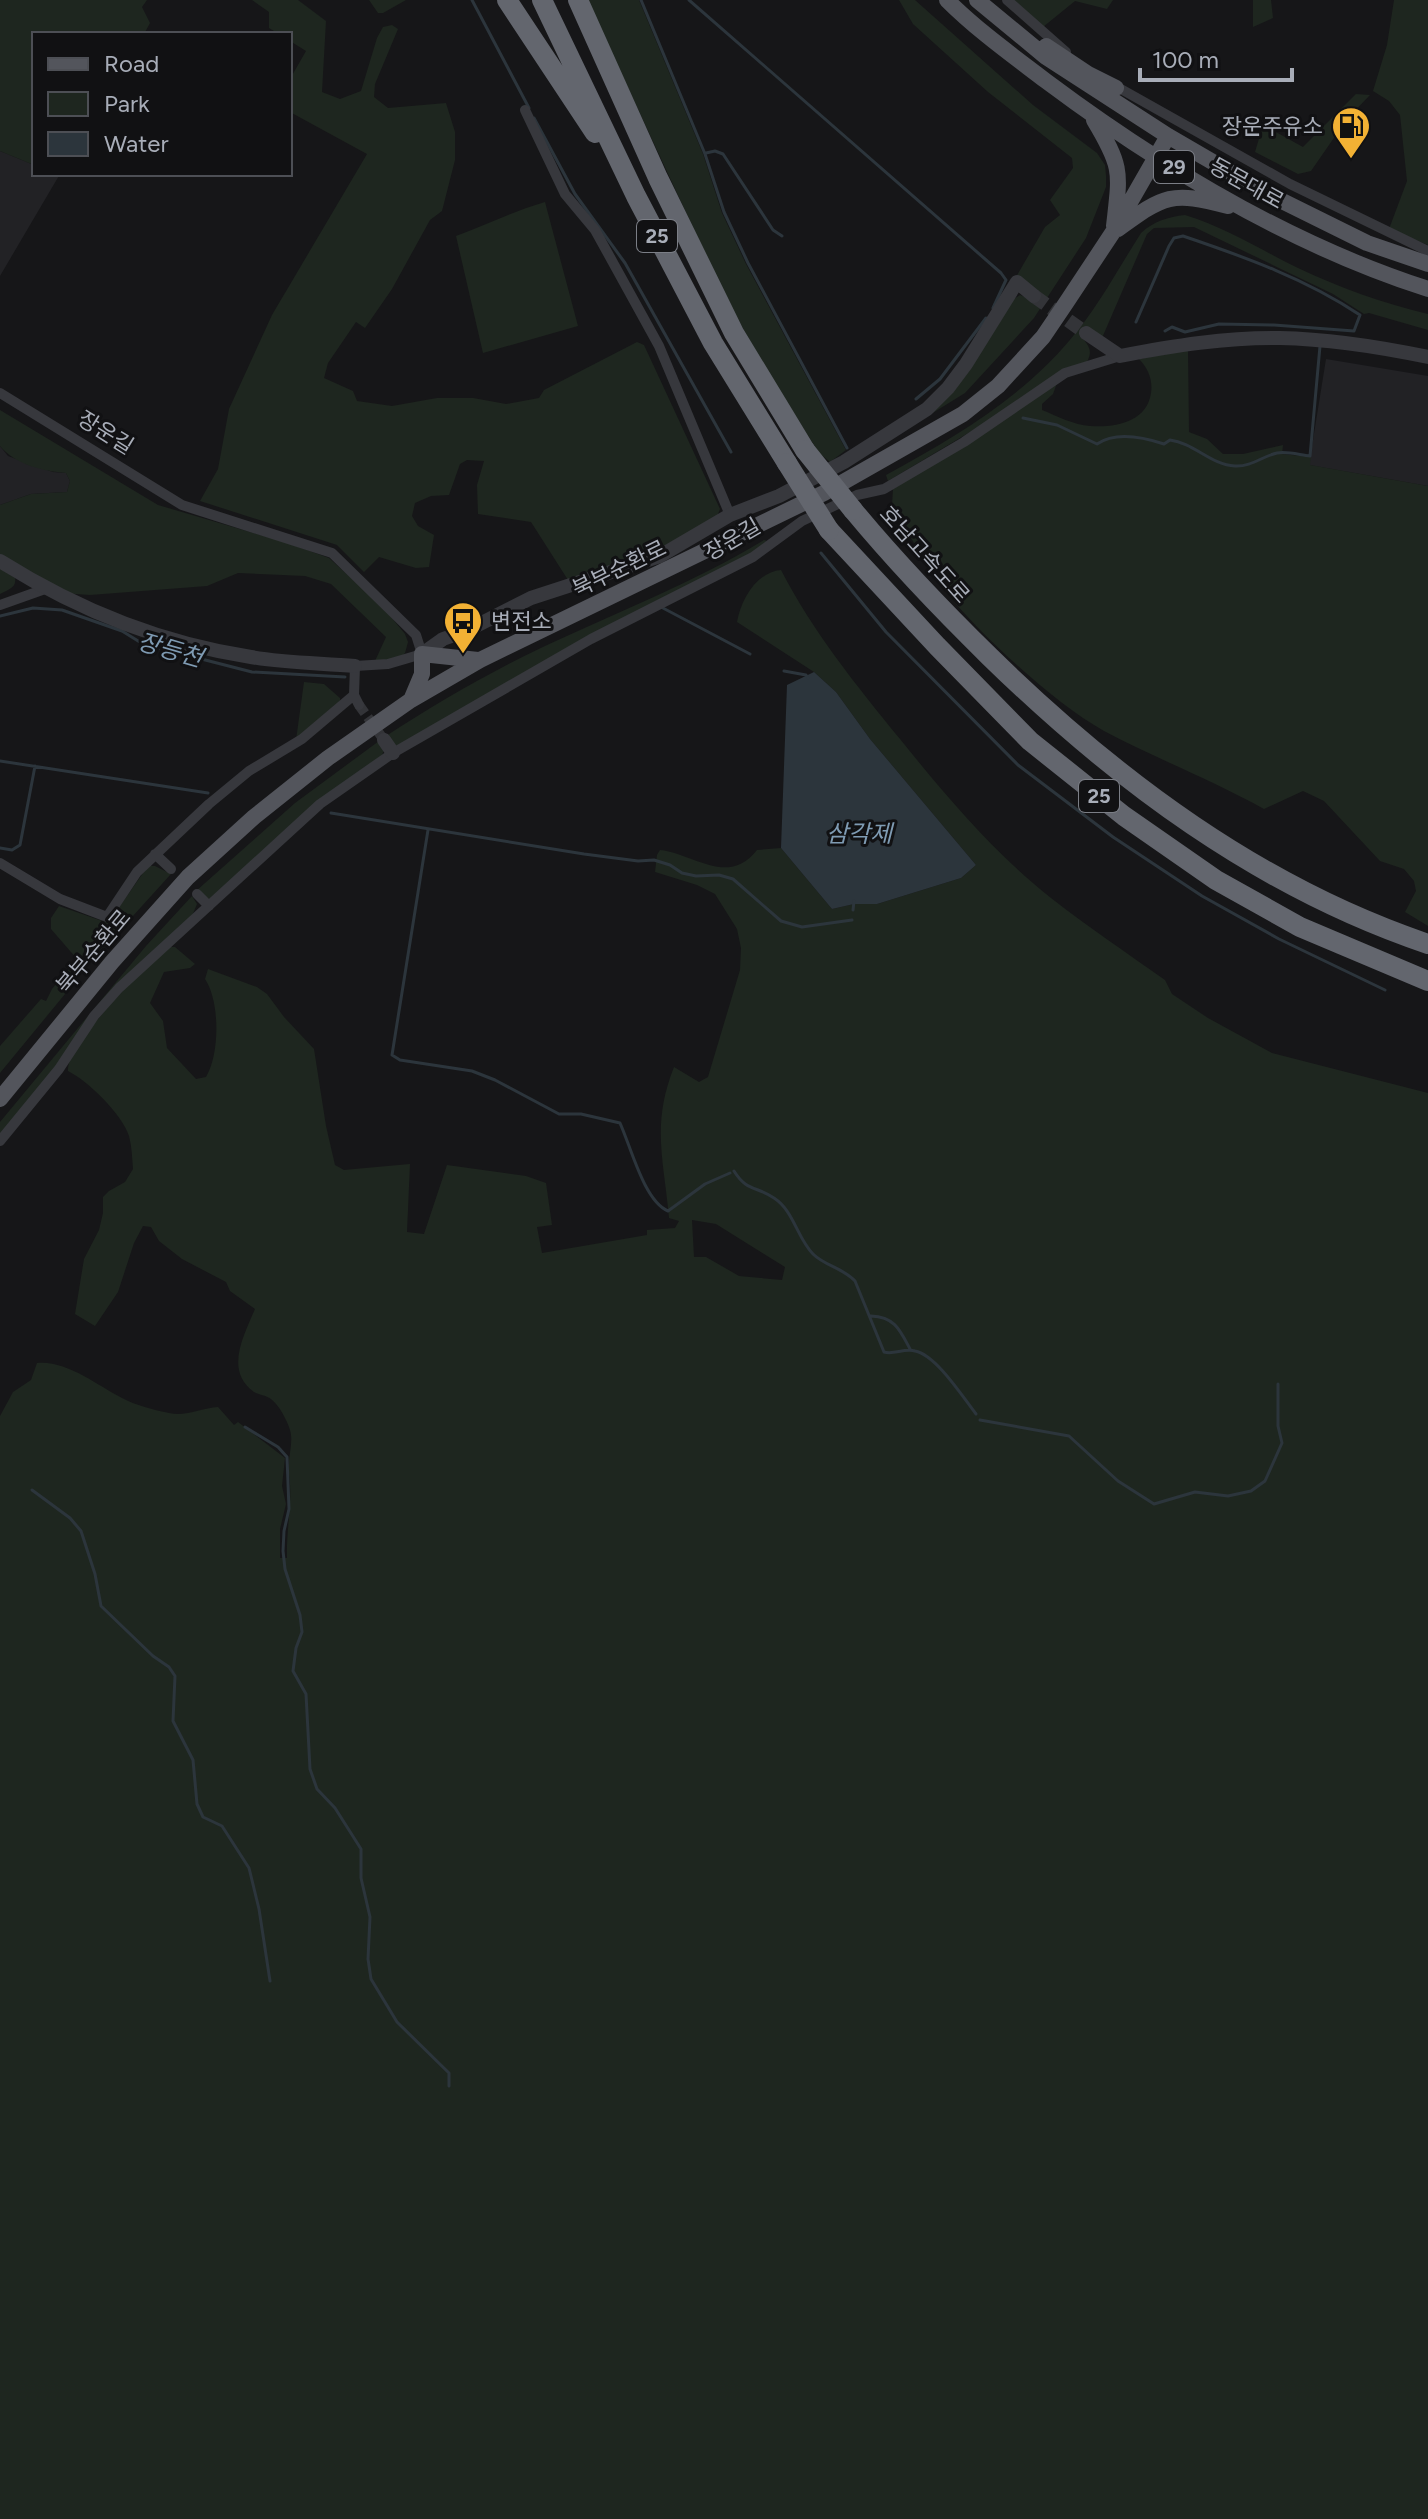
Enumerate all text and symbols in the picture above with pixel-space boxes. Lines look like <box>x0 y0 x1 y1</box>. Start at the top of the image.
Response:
legend <box>32 32 292 176</box>
scale bar <box>1140 32 1292 82</box>
text: 100 m <box>1152 45 1219 74</box>
text: Road <box>104 49 159 78</box>
text: Park <box>104 89 150 118</box>
fuel station icon: 장운주유소 <box>1330 105 1372 160</box>
place label: 장운주유소 <box>1222 113 1323 140</box>
text: Water <box>104 129 169 158</box>
road number: 29 <box>1154 151 1194 183</box>
street label: 동문대로 <box>1205 152 1289 215</box>
road number: 25 <box>637 220 677 252</box>
street label: 장운길 <box>73 405 139 460</box>
street label: 호남고속도로 <box>874 500 975 608</box>
street label: 장운길 <box>699 513 765 566</box>
street label: 북부순환로 <box>568 534 671 603</box>
bus stop icon: 변전소 <box>442 600 484 655</box>
place label: 변전소 <box>491 608 552 635</box>
water label: 장등천 <box>134 626 209 673</box>
road number: 25 <box>1079 780 1119 812</box>
water label: 삼각제 <box>826 819 895 848</box>
street label: 북부순환로 <box>51 904 136 999</box>

